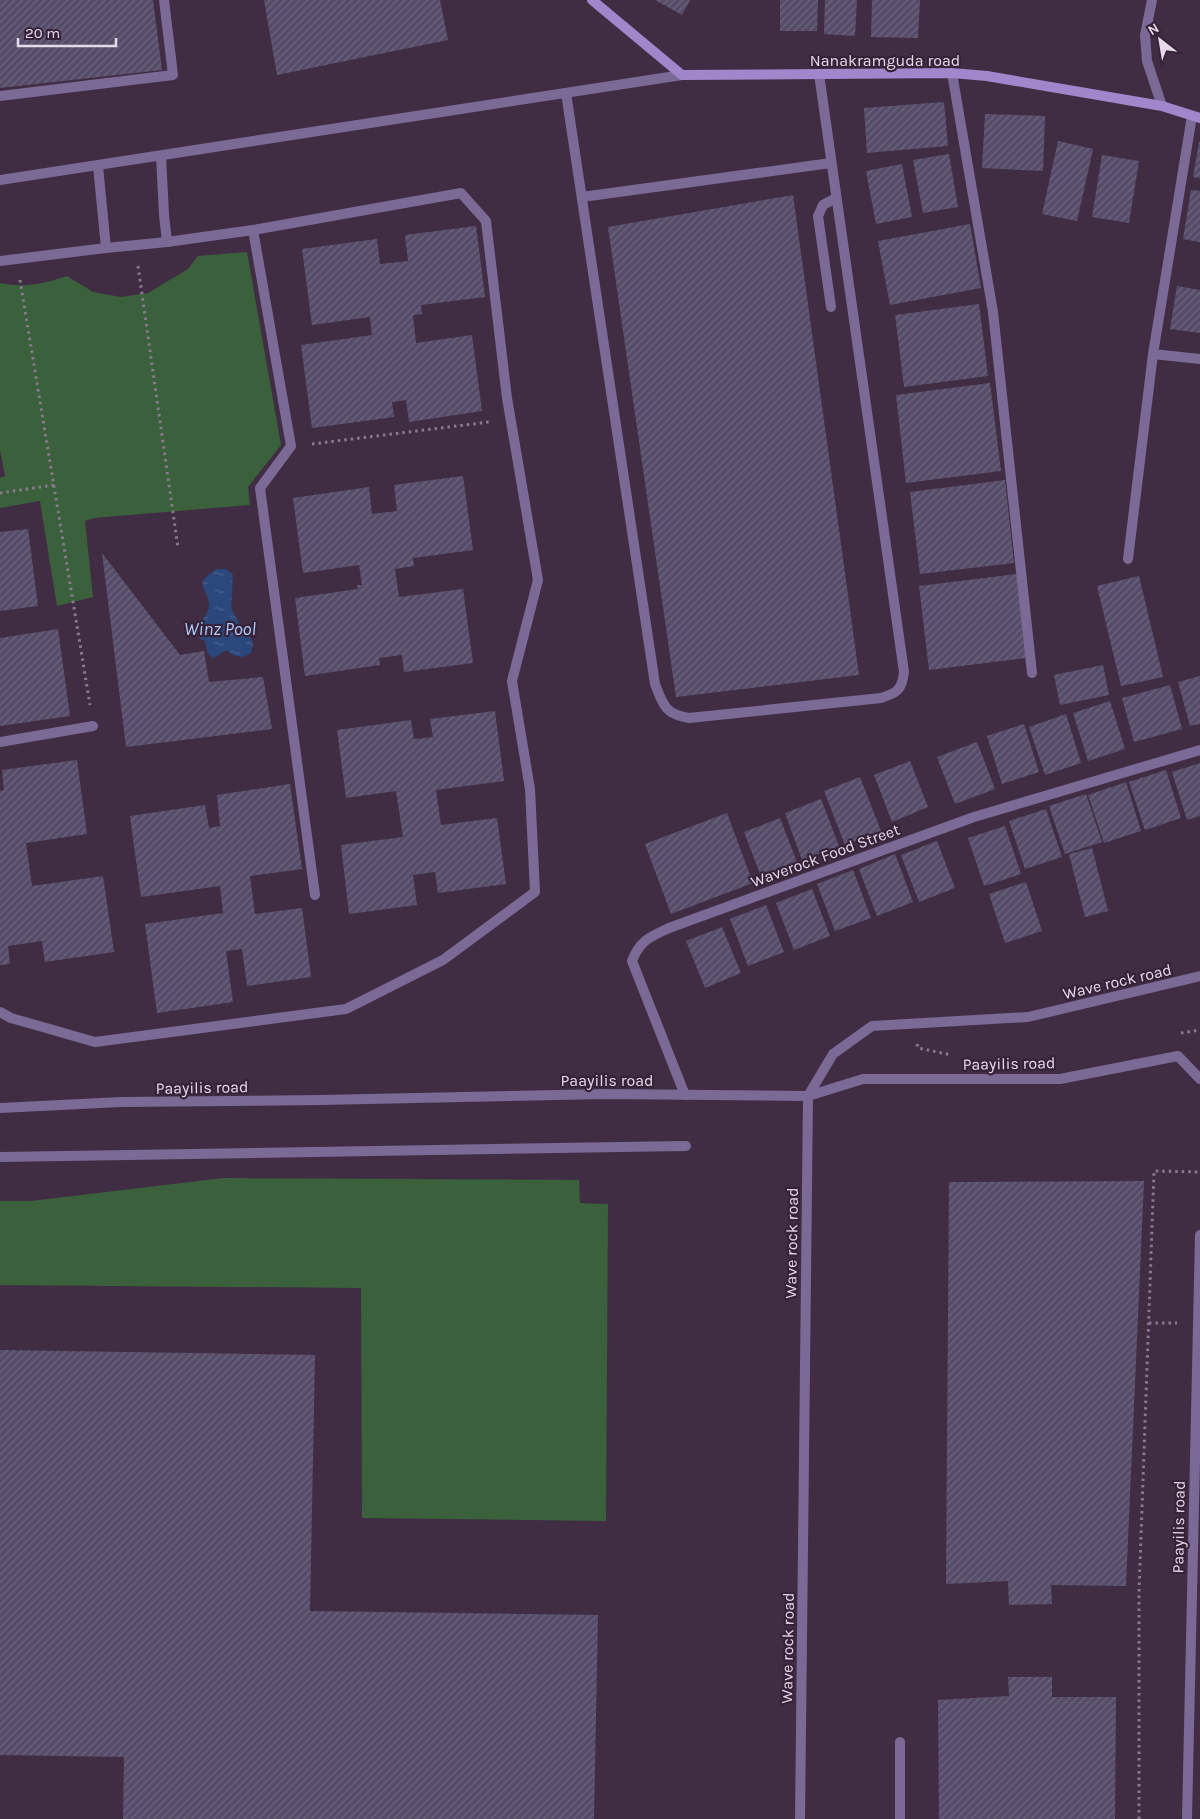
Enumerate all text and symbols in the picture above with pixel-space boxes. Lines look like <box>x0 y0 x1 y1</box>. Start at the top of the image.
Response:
scale bar <box>18 15 115 47</box>
north arrow <box>1135 15 1185 65</box>
text: N <box>1145 19 1162 39</box>
text: 20 m <box>25 24 60 42</box>
street label: Nanakramguda road <box>810 51 960 70</box>
water label: Winz Pool <box>184 618 256 640</box>
street label: Waverock Food Street <box>748 820 902 891</box>
street label: Wave rock road <box>1061 960 1173 1003</box>
street label: Paayilis road <box>962 1053 1056 1074</box>
street label: Paayilis road <box>561 1071 653 1090</box>
street label: Paayilis road <box>155 1077 249 1098</box>
street label: Wave rock road <box>781 1187 802 1299</box>
street label: Paayilis road <box>1168 1480 1189 1574</box>
street label: Wave rock road <box>777 1592 798 1704</box>

